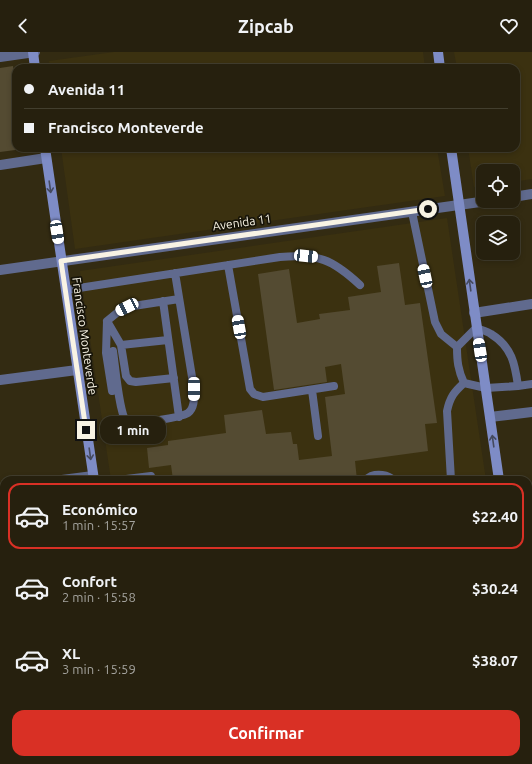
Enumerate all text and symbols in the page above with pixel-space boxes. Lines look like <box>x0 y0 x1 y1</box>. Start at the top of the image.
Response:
icon: back <box>12 15 34 37</box>
icon: heart <box>498 15 520 37</box>
text: Zipcab <box>238 16 294 36</box>
text: Avenida 11 <box>48 81 125 98</box>
text: Francisco Monteverde <box>48 119 204 136</box>
map controls <box>476 164 520 260</box>
button: locate <box>476 164 520 208</box>
one-way arrow <box>46 180 54 193</box>
route start <box>419 200 437 218</box>
street label: Avenida 11 <box>212 211 272 233</box>
button: layers <box>476 216 520 260</box>
car <box>49 219 65 245</box>
car <box>293 249 319 263</box>
car <box>417 263 433 289</box>
street label: Francisco Monteverde <box>70 276 100 396</box>
one-way arrow <box>466 279 474 292</box>
car <box>114 296 140 318</box>
car <box>231 314 247 340</box>
car <box>472 337 488 363</box>
car <box>188 377 200 401</box>
callout: 1 min <box>100 416 166 444</box>
route end <box>77 421 95 439</box>
text: 1 min <box>117 423 149 437</box>
one-way arrow <box>489 435 497 448</box>
one-way arrow <box>86 447 94 460</box>
icon: car <box>14 498 50 534</box>
text: Económico <box>62 501 138 518</box>
text: $22.40 <box>472 508 518 525</box>
text: 1 min · 15:57 <box>62 518 136 532</box>
icon: car <box>14 570 50 606</box>
text: Confort <box>62 573 117 590</box>
text: $30.24 <box>472 580 518 597</box>
text: 2 min · 15:58 <box>62 590 136 604</box>
icon: car <box>14 642 50 678</box>
text: XL <box>62 645 80 662</box>
text: $38.07 <box>472 652 518 669</box>
text: 3 min · 15:59 <box>62 662 136 676</box>
button: Confirmar <box>12 710 520 756</box>

